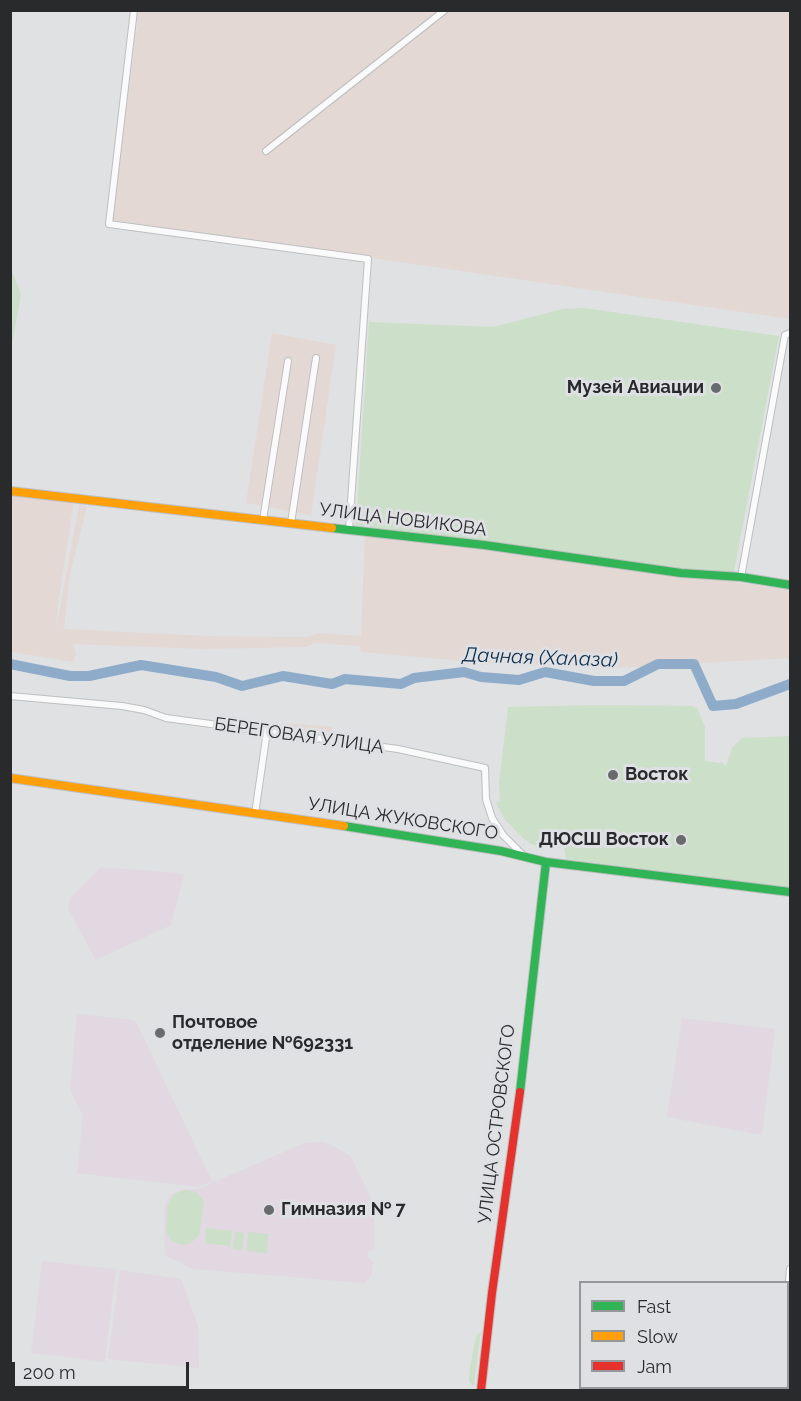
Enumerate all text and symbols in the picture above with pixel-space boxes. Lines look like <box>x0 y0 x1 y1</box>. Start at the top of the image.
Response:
place label: Музей Авиации <box>567 377 704 399</box>
marker: Музей Авиации <box>709 381 723 395</box>
street label: УЛИЦА НОВИКОВА <box>318 499 488 541</box>
water label: Дачная (Халаза) <box>462 643 618 673</box>
street label: БЕРЕГОВАЯ УЛИЦА <box>213 713 385 759</box>
place label: Восток <box>625 764 688 786</box>
marker: Восток <box>606 768 620 782</box>
street label: УЛИЦА ЖУКОВСКОГО <box>306 793 500 845</box>
place label: ДЮСШ Восток <box>539 829 669 851</box>
marker: ДЮСШ Восток <box>674 833 688 847</box>
place label: Почтовое отделение №692331 <box>172 1012 353 1054</box>
street label: УЛИЦА ОСТРОВСКОГО <box>474 1023 520 1225</box>
marker: Почтовое отделение №692331 <box>153 1026 167 1040</box>
place label: Гимназия № 7 <box>281 1199 406 1221</box>
marker: Гимназия № 7 <box>262 1203 276 1217</box>
legend <box>579 1281 789 1389</box>
text: Fast <box>637 1296 671 1317</box>
text: Slow <box>637 1326 678 1347</box>
scale bar <box>15 1350 192 1388</box>
text: Jam <box>637 1356 672 1377</box>
text: 200 m <box>23 1362 76 1383</box>

